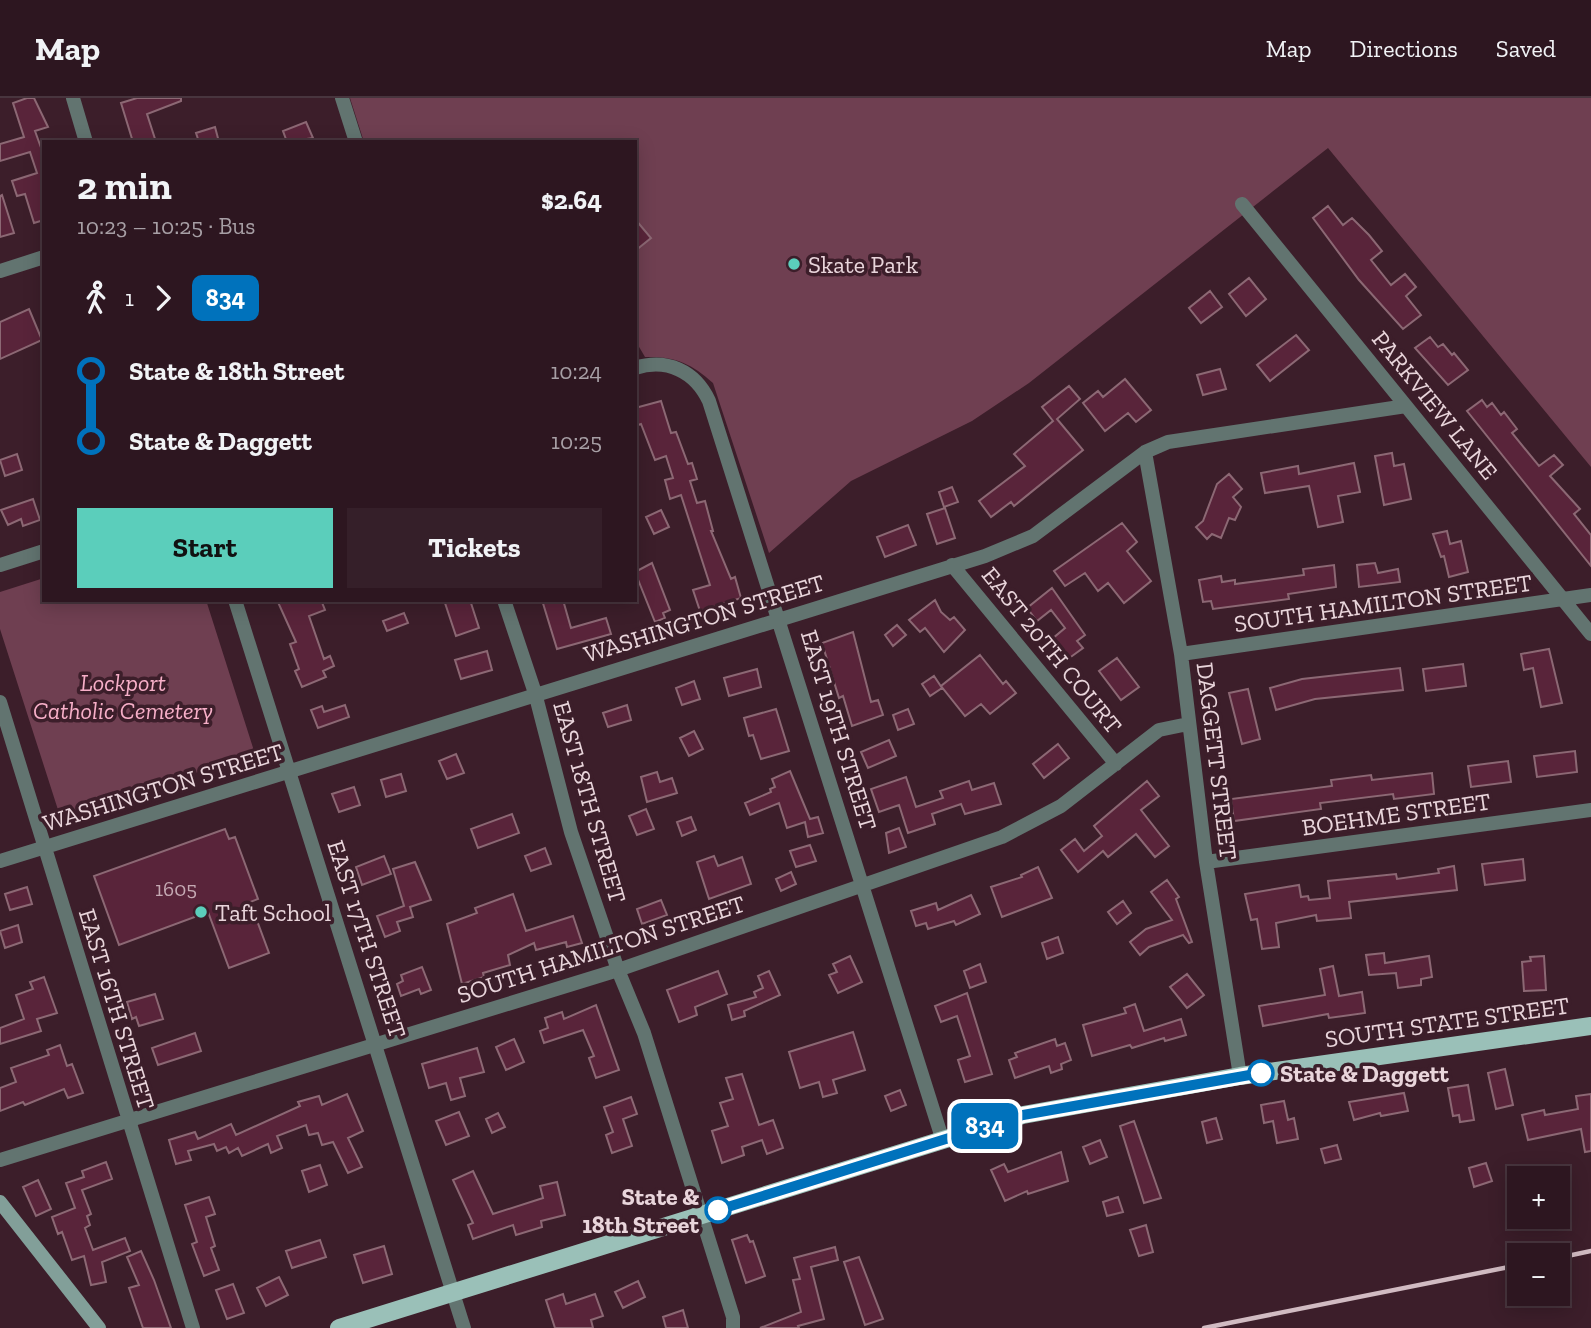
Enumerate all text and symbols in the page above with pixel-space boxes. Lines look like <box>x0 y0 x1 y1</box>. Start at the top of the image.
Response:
text: Map <box>35 29 100 68</box>
text: Map <box>1266 34 1312 63</box>
text: Directions <box>1350 34 1458 63</box>
text: Saved <box>1496 34 1556 63</box>
text: 2 min <box>77 163 172 209</box>
text: $2.64 <box>541 184 602 216</box>
text: 10:23 – 10:25 · Bus <box>77 212 255 240</box>
place label: Skate Park <box>808 250 919 279</box>
marker: Skate Park <box>786 256 802 272</box>
icon: walk <box>77 279 115 317</box>
icon: forward <box>144 279 182 317</box>
text: 834 <box>206 283 245 312</box>
text: 1 <box>125 284 134 312</box>
street label: PARKVIEW LANE <box>1366 325 1504 485</box>
text: State & 18th Street <box>129 355 344 387</box>
text: 10:24 <box>551 357 602 385</box>
text: State & Daggett <box>129 425 312 457</box>
text: 10:25 <box>551 427 602 455</box>
button: Start <box>77 508 333 588</box>
button: Tickets <box>347 508 602 588</box>
street label: EAST 20TH COURT <box>976 561 1128 739</box>
street label: WASHINGTON STREET <box>580 568 828 668</box>
street label: SOUTH HAMILTON STREET <box>1232 568 1534 638</box>
street label: EAST 19TH STREET <box>795 626 883 834</box>
street label: DAGGETT STREET <box>1190 661 1244 862</box>
park label: Lockport Catholic Cemetery <box>33 668 213 725</box>
street label: EAST 18TH STREET <box>547 698 633 906</box>
street label: WASHINGTON STREET <box>39 737 287 837</box>
street label: BOEHME STREET <box>1300 786 1492 842</box>
street label: EAST 17TH STREET <box>321 836 413 1042</box>
house number: 1605 <box>155 876 197 901</box>
street label: SOUTH HAMILTON STREET <box>453 889 749 1009</box>
place label: Taft School <box>215 898 331 927</box>
marker: Taft School <box>193 904 209 920</box>
street label: EAST 16TH STREET <box>73 905 161 1113</box>
street label: SOUTH STATE STREET <box>1323 990 1571 1054</box>
place label: State & Daggett <box>1280 1059 1449 1088</box>
marker: State & Daggett <box>1248 1060 1274 1086</box>
line badge: 834 <box>945 1103 1025 1149</box>
text: 834 <box>965 1111 1005 1140</box>
map controls <box>1507 1166 1570 1306</box>
button: + <box>1507 1166 1570 1229</box>
place label: State & 18th Street <box>582 1182 699 1239</box>
marker: State & 18th Street <box>705 1197 731 1223</box>
button: − <box>1507 1243 1570 1306</box>

